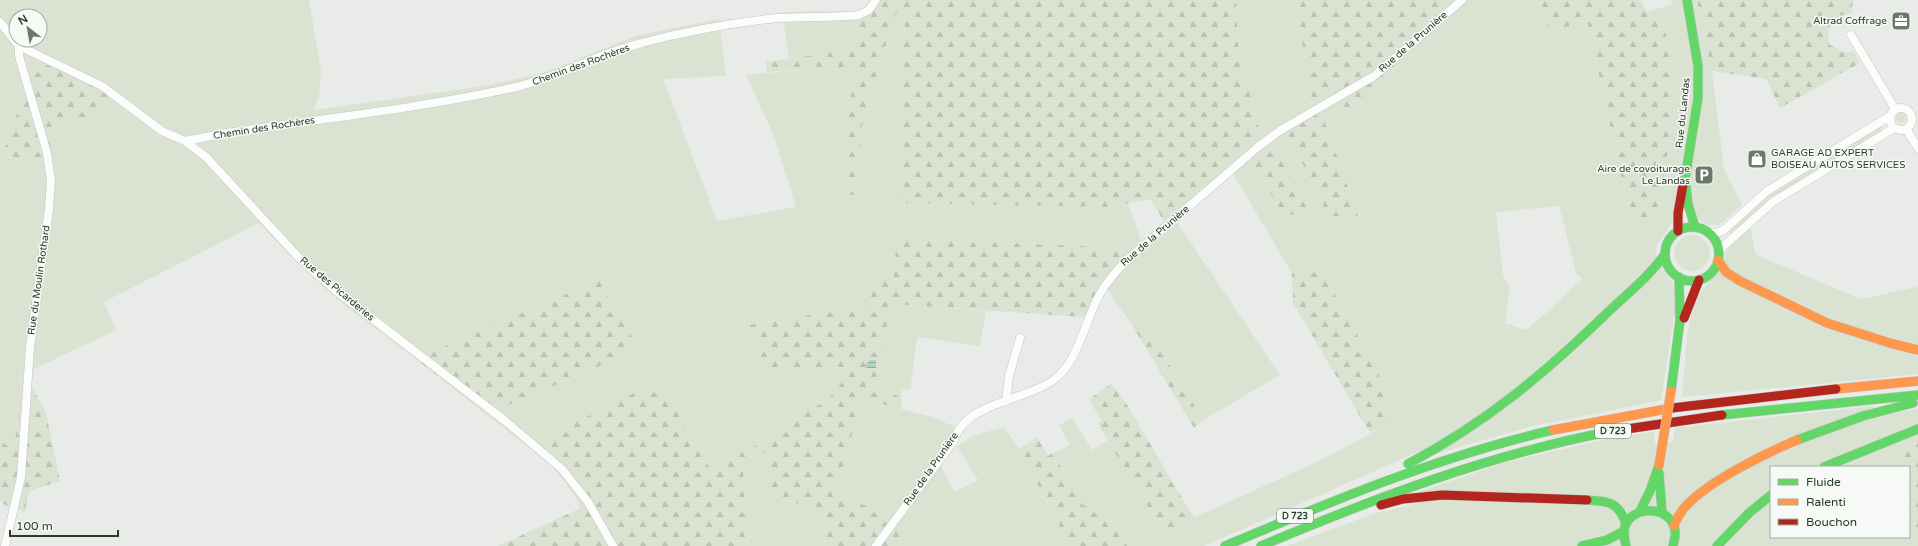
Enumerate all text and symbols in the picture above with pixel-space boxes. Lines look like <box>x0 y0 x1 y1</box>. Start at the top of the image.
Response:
north arrow <box>8 8 48 48</box>
street label: Rue de la Prunière <box>1376 9 1450 75</box>
office icon: Altrad Coffrage <box>1890 10 1912 32</box>
text: N <box>16 12 30 28</box>
place label: Altrad Coffrage <box>1813 15 1887 27</box>
street label: Chemin des Rochères <box>531 42 632 88</box>
street label: Rue du Landas <box>1673 77 1693 149</box>
street label: Chemin des Rochères <box>212 114 316 142</box>
place label: GARAGE AD EXPERT BOISEAU AUTOS SERVICES <box>1771 147 1905 171</box>
shop icon: GARAGE AD EXPERT BOISEAU AUTOS SERVICES <box>1746 148 1768 170</box>
place label: Aire de covoiturage Le Landas <box>1597 163 1690 187</box>
parking icon: Aire de covoiturage Le Landas <box>1693 164 1715 186</box>
street label: Rue de la Prunière <box>1118 203 1192 269</box>
street label: Rue du Moulin Rothard <box>25 224 53 336</box>
street label: Rue des Picarderies <box>297 254 377 324</box>
road number: D 723 <box>1595 424 1631 438</box>
street label: Rue de la Prunière <box>901 430 961 508</box>
legend <box>1770 466 1910 538</box>
text: Fluide <box>1806 475 1841 489</box>
text: Ralenti <box>1806 495 1846 509</box>
road number: D 723 <box>1277 509 1313 523</box>
scale bar <box>10 512 118 538</box>
text: Bouchon <box>1806 515 1857 529</box>
text: 100 m <box>16 519 53 533</box>

